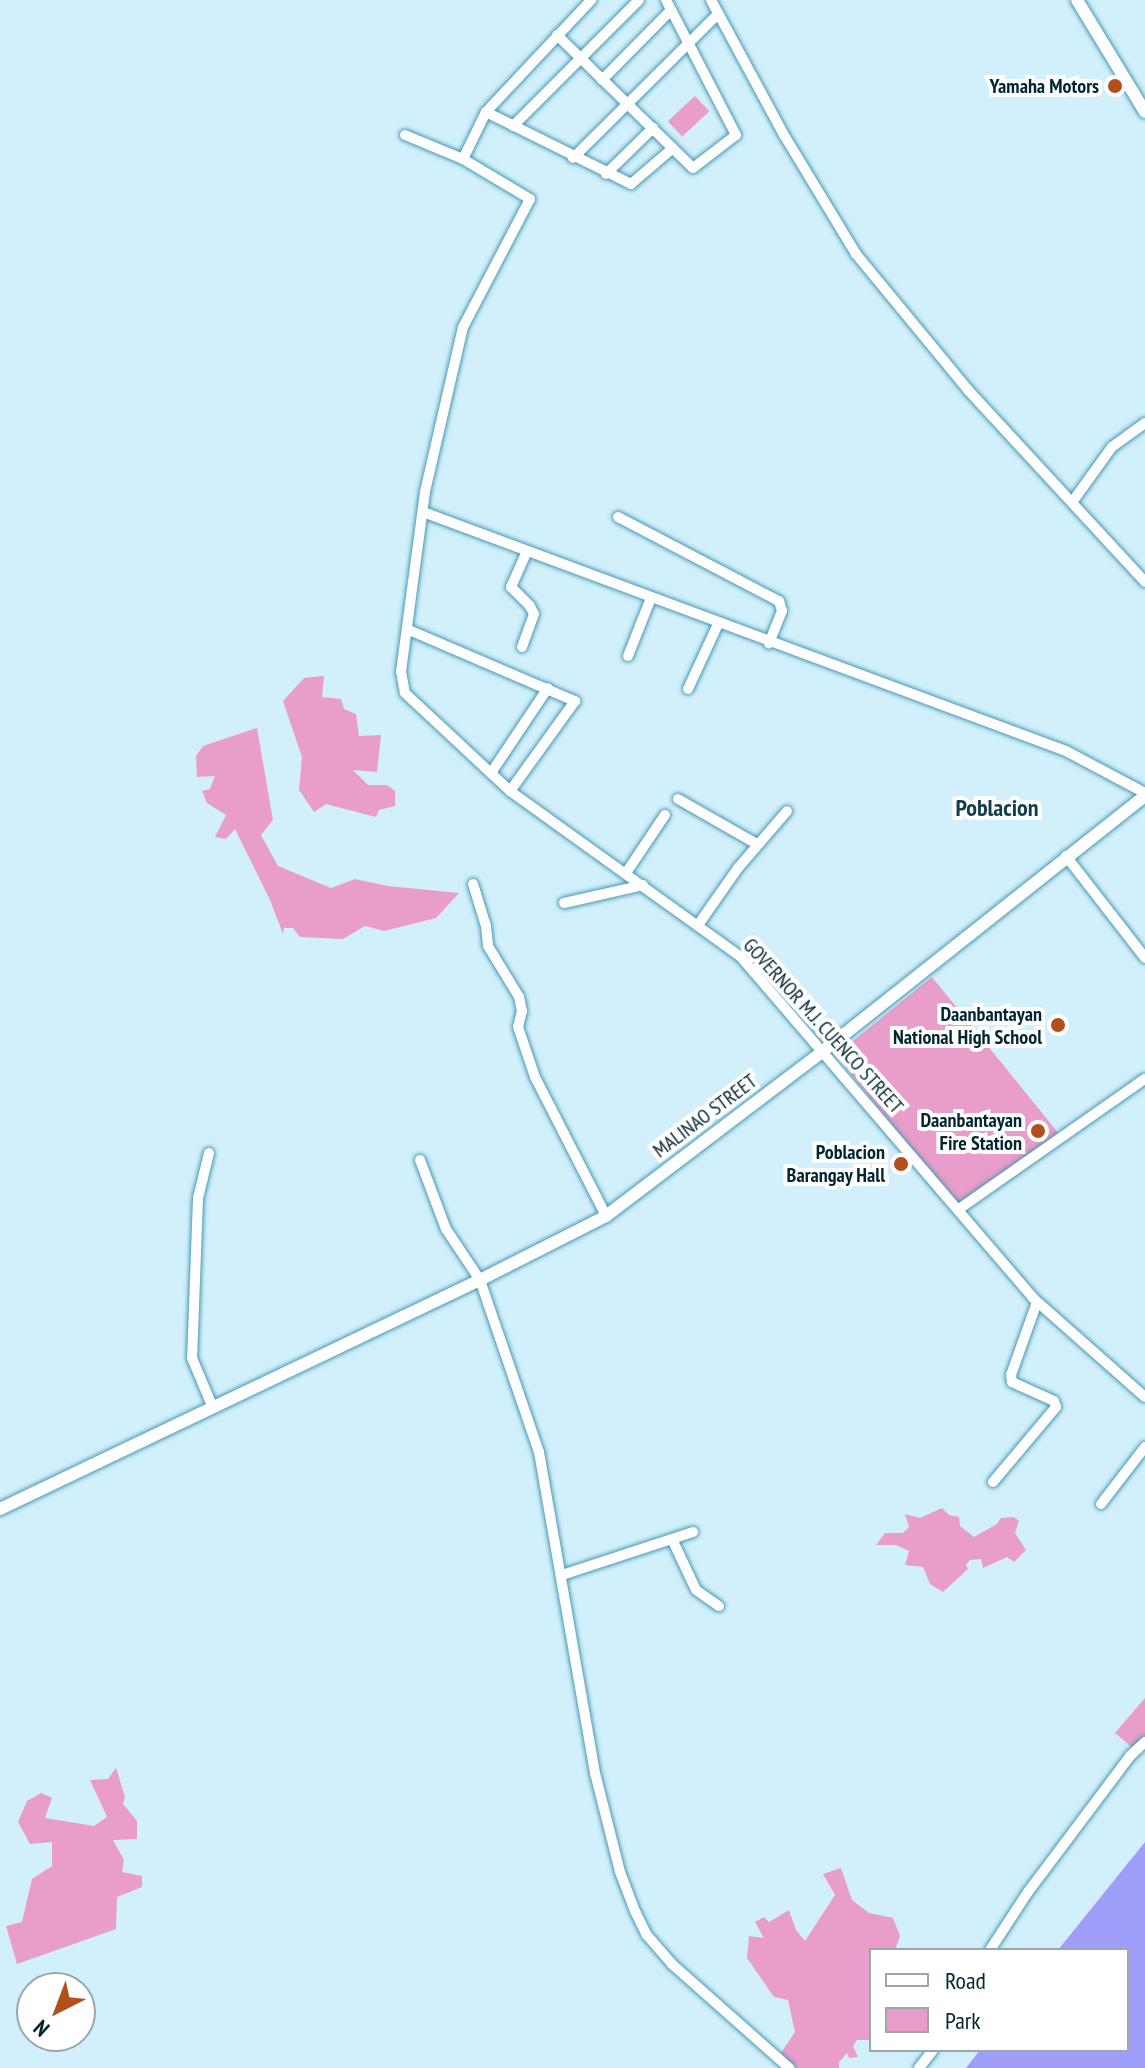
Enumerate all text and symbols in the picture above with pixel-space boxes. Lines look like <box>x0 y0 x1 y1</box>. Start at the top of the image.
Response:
place label: Yamaha Motors <box>989 74 1099 98</box>
marker: Yamaha Motors <box>1106 77 1124 95</box>
district label: Poblacion <box>955 794 1039 822</box>
street label: GOVERNOR M.J. CUENCO STREET <box>738 933 908 1119</box>
place label: Daanbantayan National High School <box>893 1002 1042 1049</box>
marker: Daanbantayan National High School <box>1049 1016 1067 1034</box>
street label: MALINAO STREET <box>649 1069 761 1163</box>
place label: Daanbantayan Fire Station <box>920 1108 1022 1155</box>
marker: Daanbantayan Fire Station <box>1029 1122 1047 1140</box>
place label: Poblacion Barangay Hall <box>786 1140 885 1187</box>
marker: Poblacion Barangay Hall <box>892 1155 910 1173</box>
legend <box>869 1948 1129 2052</box>
text: Road <box>945 1965 986 1996</box>
north arrow <box>16 1972 96 2052</box>
text: Park <box>945 2005 981 2036</box>
text: N <box>27 2014 55 2043</box>

